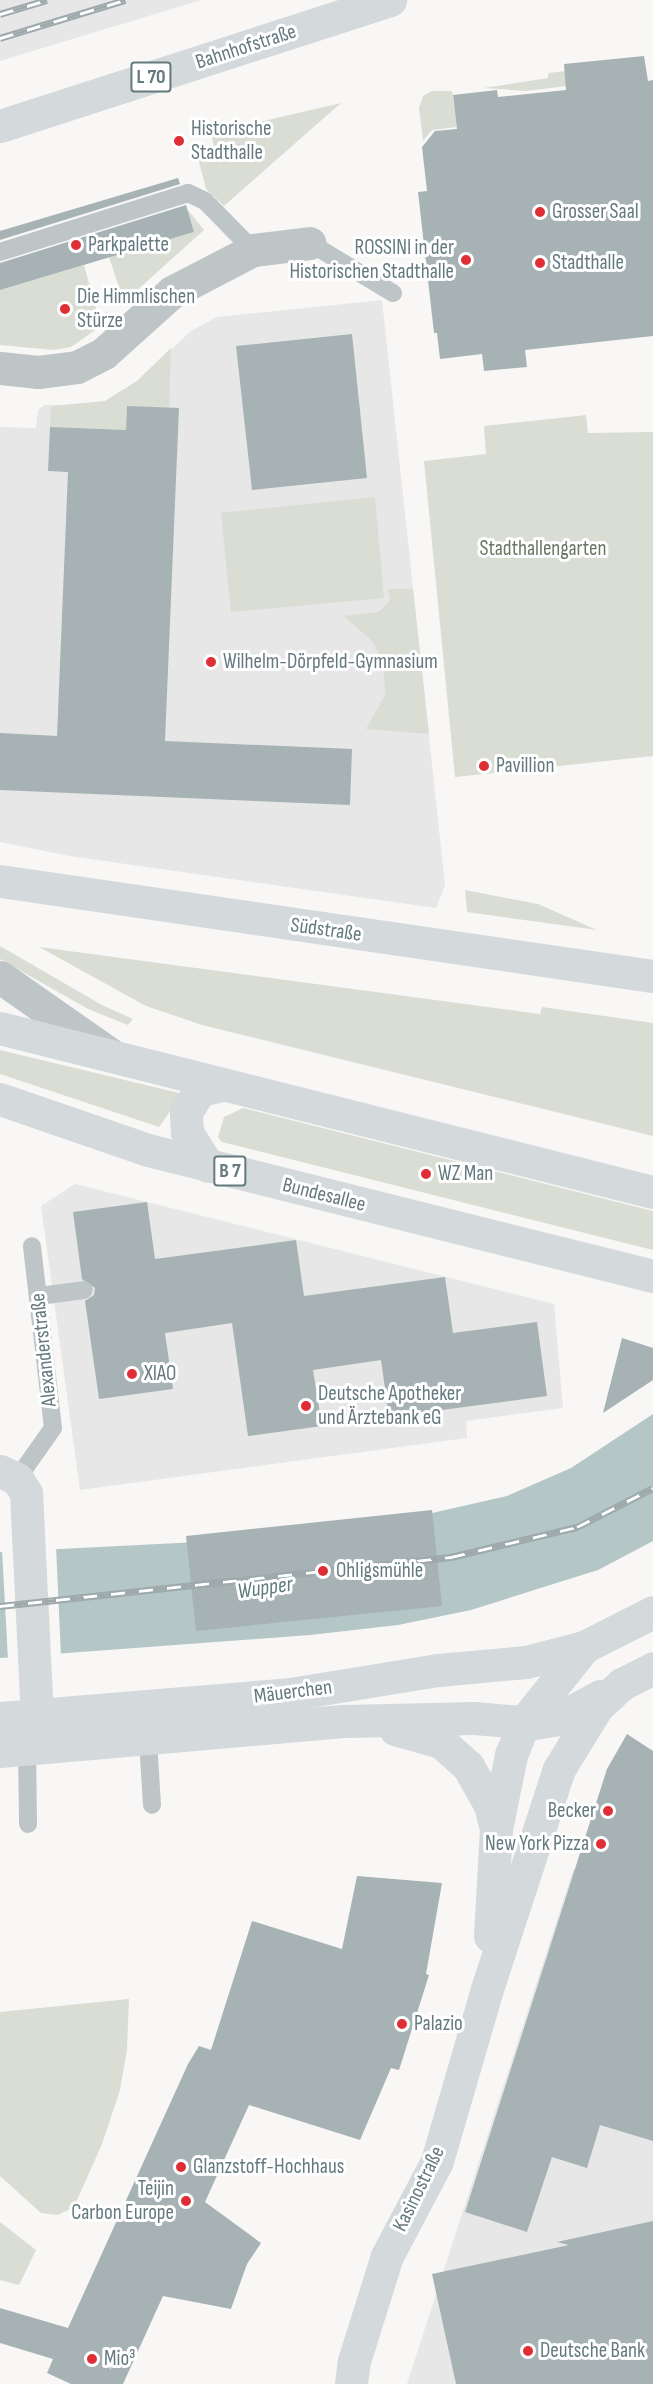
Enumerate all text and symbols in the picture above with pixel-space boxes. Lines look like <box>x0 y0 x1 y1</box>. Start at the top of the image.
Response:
street label: Bahnhofstraße <box>193 19 299 75</box>
road number: L 70 <box>130 60 172 94</box>
place label: Historische Stadthalle <box>191 116 271 166</box>
marker: Historische Stadthalle <box>172 134 186 148</box>
place label: Grosser Saal <box>552 199 639 225</box>
marker: Grosser Saal <box>533 205 547 219</box>
place label: Parkpalette <box>88 232 169 258</box>
place label: ROSSINI in der Historischen Stadthalle <box>289 235 454 285</box>
marker: Parkpalette <box>69 238 83 252</box>
place label: Stadthalle <box>552 250 624 276</box>
marker: ROSSINI in der Historischen Stadthalle <box>459 253 473 267</box>
marker: Stadthalle <box>533 256 547 270</box>
place label: Die Himmlischen Stürze <box>77 284 195 334</box>
marker: Die Himmlischen Stürze <box>58 302 72 316</box>
park label: Stadthallengarten <box>480 536 606 562</box>
place label: Wilhelm-Dörpfeld-Gymnasium <box>223 649 438 675</box>
marker: Wilhelm-Dörpfeld-Gymnasium <box>204 655 218 669</box>
place label: Pavillion <box>496 753 554 779</box>
marker: Pavillion <box>477 759 491 773</box>
street label: Südstraße <box>289 913 363 947</box>
road number: B 7 <box>212 1154 248 1188</box>
place label: WZ Man <box>438 1161 493 1187</box>
marker: WZ Man <box>419 1167 433 1181</box>
street label: Bundesallee <box>280 1173 368 1217</box>
street label: Alexanderstraße <box>26 1292 62 1408</box>
place label: XIAO <box>144 1361 176 1387</box>
marker: XIAO <box>125 1367 139 1381</box>
place label: Deutsche Apotheker und Ärztebank eG <box>318 1381 461 1431</box>
marker: Deutsche Apotheker und Ärztebank eG <box>299 1399 313 1413</box>
place label: Ohligsmühle <box>336 1558 423 1584</box>
marker: Ohligsmühle <box>314 1562 332 1580</box>
water label: Wupper <box>236 1571 294 1605</box>
street label: Mäuerchen <box>253 1675 333 1709</box>
place label: Becker <box>548 1798 596 1824</box>
marker: Becker <box>601 1804 615 1818</box>
place label: New York Pizza <box>485 1831 589 1857</box>
marker: New York Pizza <box>594 1837 608 1851</box>
place label: Palazio <box>414 2011 463 2037</box>
marker: Palazio <box>395 2017 409 2031</box>
street label: Kasinostraße <box>388 2142 450 2236</box>
place label: Glanzstoff-Hochhaus <box>193 2154 344 2180</box>
marker: Glanzstoff-Hochhaus <box>174 2160 188 2174</box>
place label: Teijin Carbon Europe <box>71 2176 174 2226</box>
marker: Teijin Carbon Europe <box>179 2194 193 2208</box>
place label: Deutsche Bank <box>540 2338 645 2364</box>
marker: Deutsche Bank <box>521 2344 535 2358</box>
place label: Mio³ <box>104 2346 136 2372</box>
marker: Mio³ <box>85 2352 99 2366</box>

